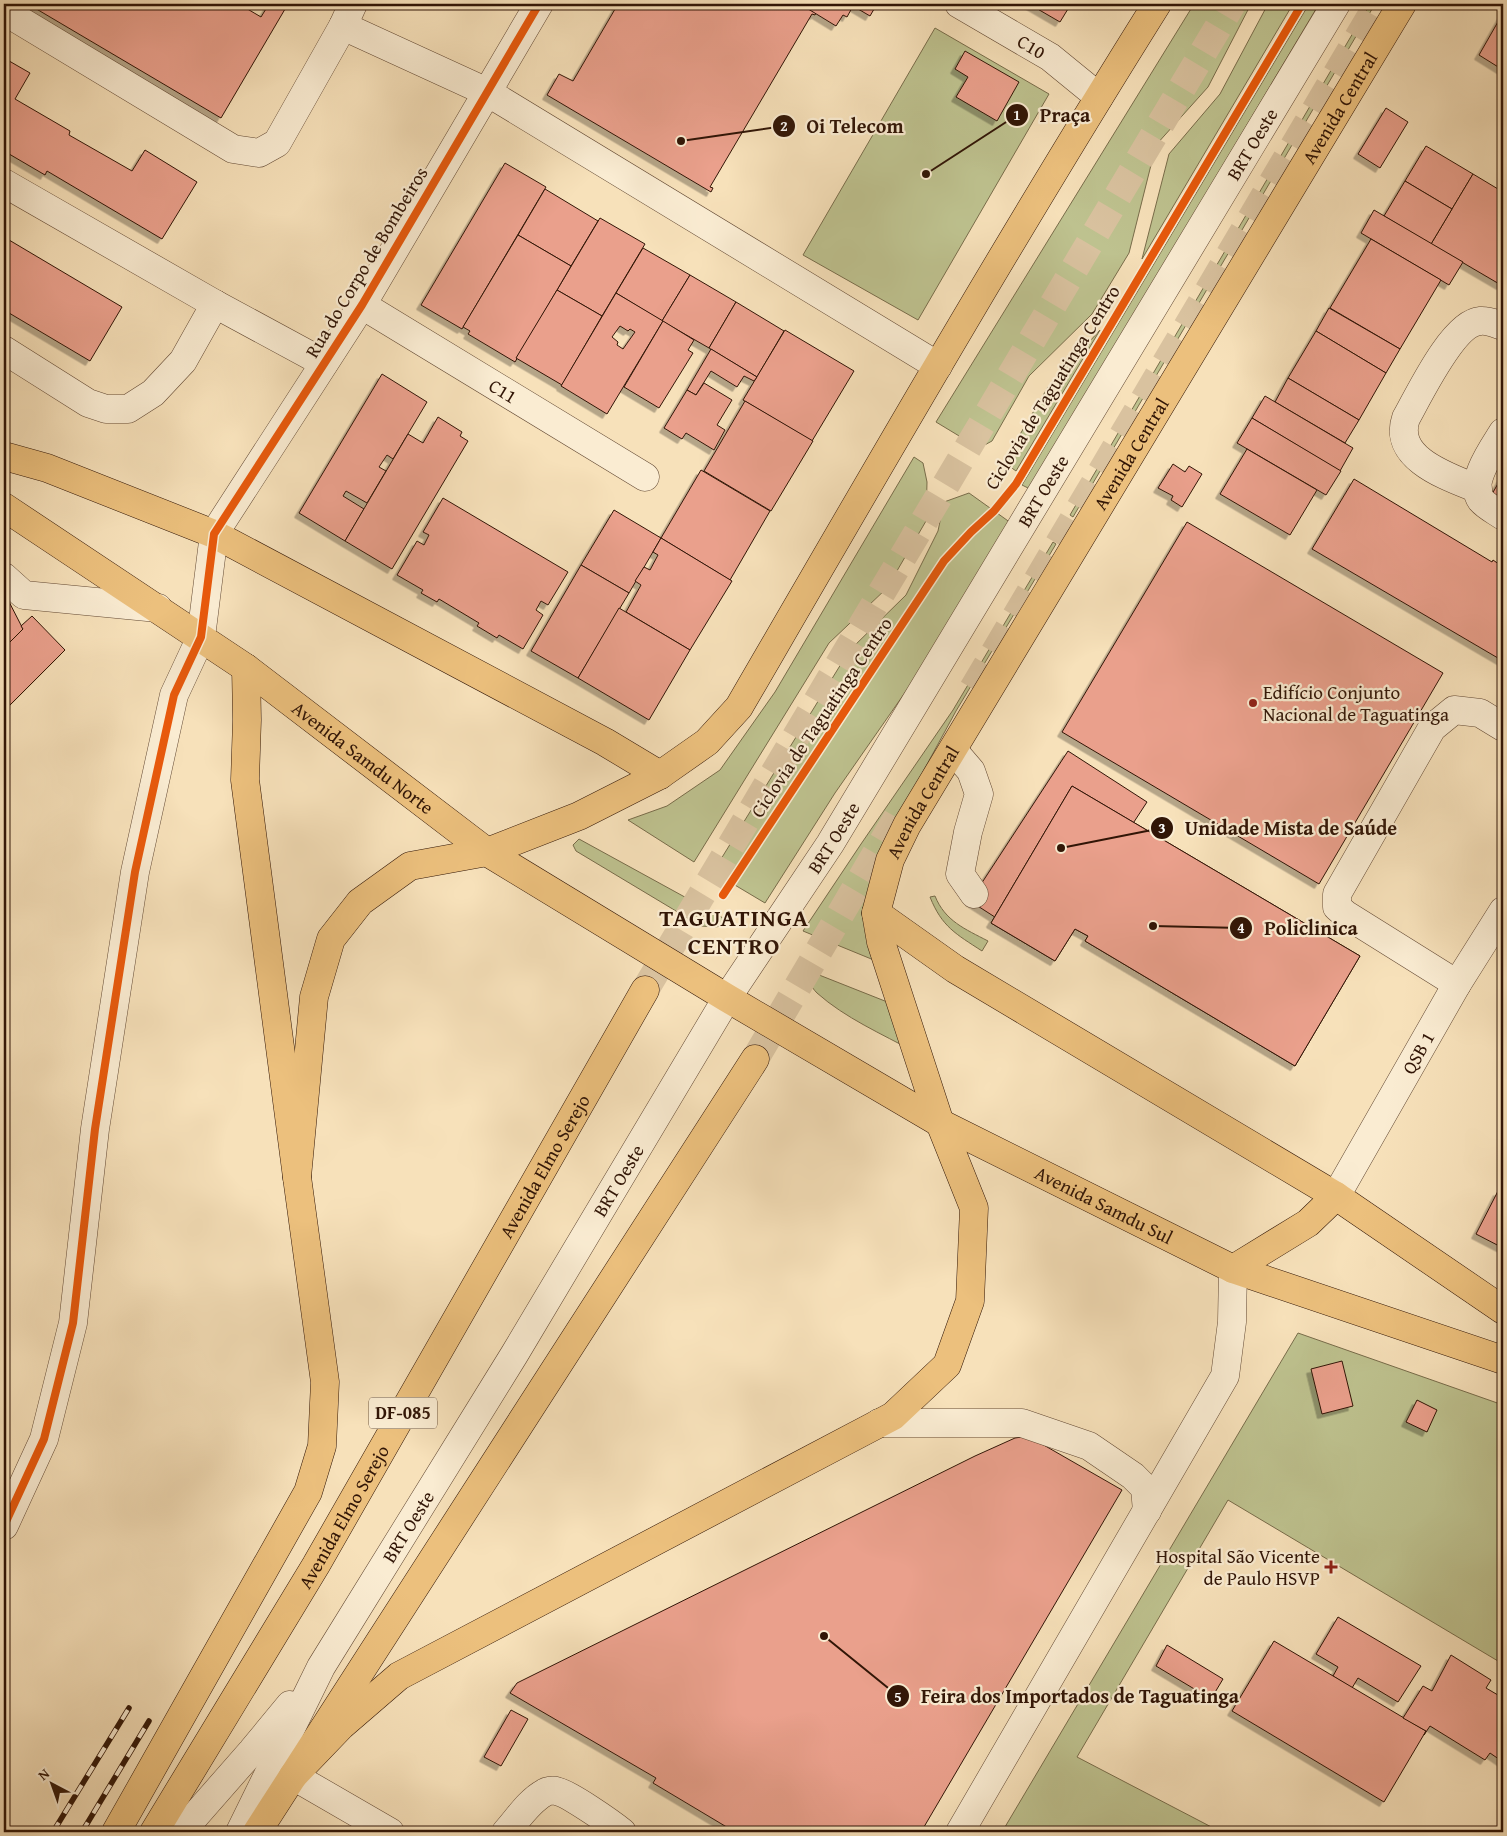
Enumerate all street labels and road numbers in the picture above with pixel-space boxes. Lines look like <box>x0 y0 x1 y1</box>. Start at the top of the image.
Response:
street label: C10 <box>1012 27 1051 66</box>
street label: Avenida Central <box>1295 46 1384 169</box>
street label: BRT Oeste <box>1219 102 1284 185</box>
street label: Rua do Corpo de Bombeiros <box>298 161 434 363</box>
street label: Ciclovia de Taguatinga Centro <box>977 279 1127 495</box>
street label: C11 <box>483 371 523 410</box>
street label: Avenida Central <box>1086 392 1175 515</box>
street label: BRT Oeste <box>1010 449 1075 532</box>
street label: Ciclovia de Taguatinga Centro <box>743 611 899 823</box>
street label: Avenida Samdu Norte <box>286 694 440 821</box>
street label: Avenida Central <box>879 740 966 863</box>
street label: BRT Oeste <box>800 796 866 879</box>
street label: QSB 1 <box>1394 1026 1441 1079</box>
street label: Avenida Elmo Serejo <box>492 1089 597 1243</box>
street label: BRT Oeste <box>586 1139 651 1222</box>
street label: Avenida Samdu Sul <box>1030 1158 1178 1251</box>
road number: DF-085 <box>369 1398 437 1429</box>
street label: Avenida Elmo Serejo <box>291 1440 396 1594</box>
street label: BRT Oeste <box>375 1485 441 1568</box>

